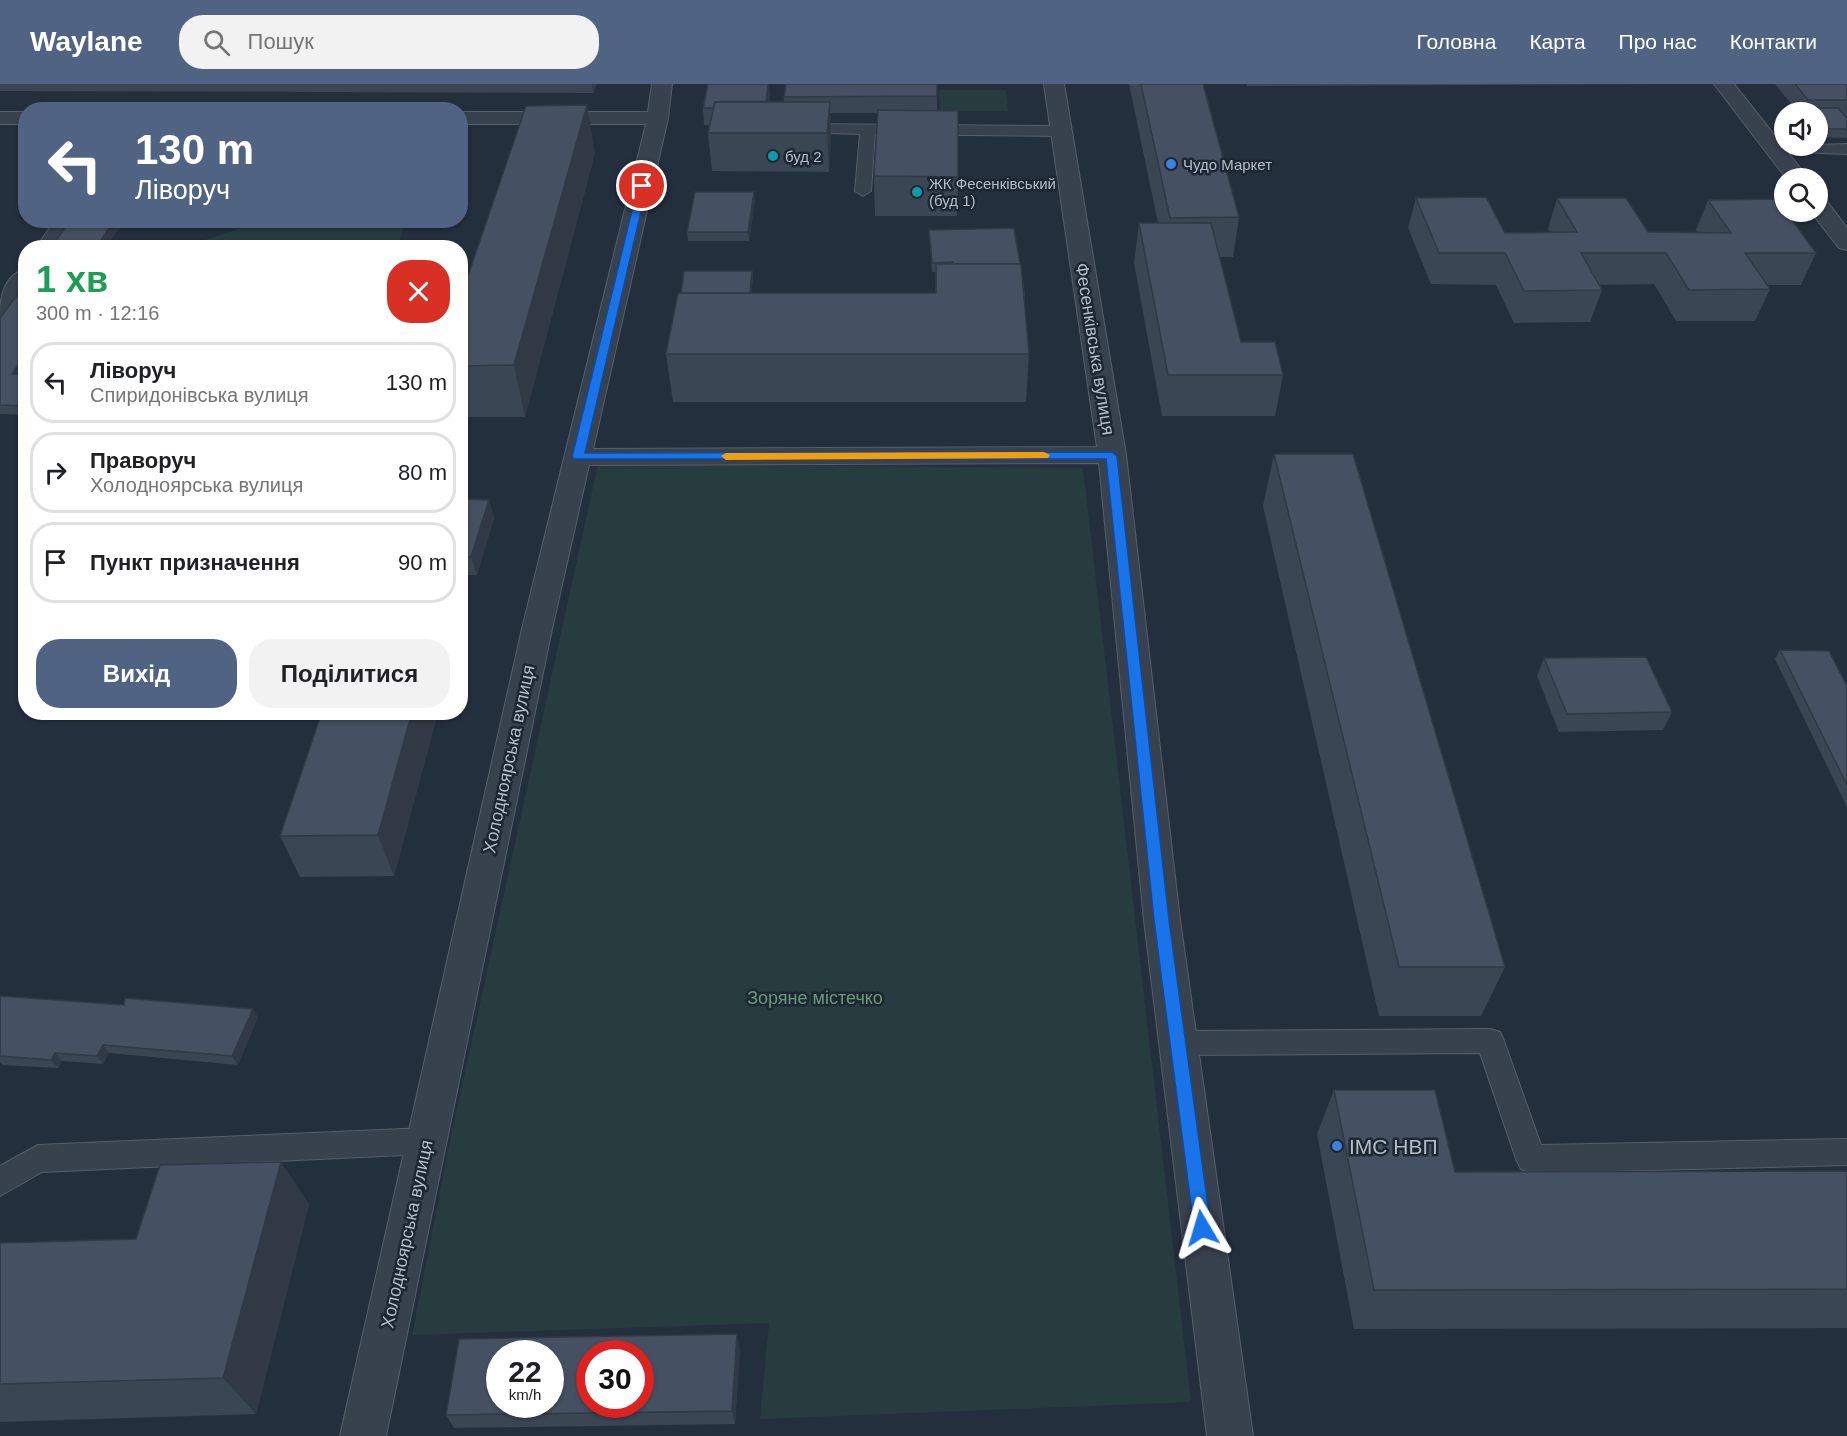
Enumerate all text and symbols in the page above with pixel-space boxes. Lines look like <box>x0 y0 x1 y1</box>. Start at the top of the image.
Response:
search box <box>179 15 599 69</box>
text: Waylane <box>30 26 143 57</box>
icon: search <box>200 26 233 59</box>
text: Пошук <box>248 29 314 54</box>
text: Головна <box>1417 30 1496 53</box>
text: Карта <box>1529 30 1586 53</box>
text: Про нас <box>1619 30 1697 53</box>
text: Контакти <box>1730 30 1817 53</box>
map controls <box>1774 102 1828 222</box>
button: sound <box>1774 102 1828 156</box>
icon: left <box>36 126 114 204</box>
text: 130 m <box>135 126 254 173</box>
place label: буд 2 <box>785 148 822 165</box>
marker: буд 2 <box>766 149 780 163</box>
place label: Чудо Маркет <box>1183 156 1272 173</box>
marker: Чудо Маркет <box>1164 157 1178 171</box>
pin <box>616 160 667 211</box>
button: search <box>1774 168 1828 222</box>
icon: arrive <box>625 169 658 202</box>
text: Ліворуч <box>135 175 230 205</box>
place label: ЖК Фесенківський (буд 1) <box>929 175 1056 209</box>
marker: ЖК Фесенківський (буд 1) <box>910 185 924 199</box>
text: 1 хв <box>36 259 108 300</box>
button: close <box>387 260 450 323</box>
street label: Фесенківська вулиця <box>1072 262 1118 436</box>
text: 300 m · 12:16 <box>36 302 159 324</box>
text: Ліворуч <box>90 358 176 383</box>
icon: left <box>39 366 72 399</box>
text: 130 m <box>386 370 447 395</box>
text: Спиридонівська вулиця <box>90 384 309 406</box>
text: Праворуч <box>90 448 196 473</box>
icon: right <box>39 456 72 489</box>
text: 80 m <box>398 460 447 485</box>
text: Холодноярська вулиця <box>90 474 303 496</box>
icon: arrive <box>39 546 72 579</box>
text: Пункт призначення <box>90 550 300 575</box>
text: 90 m <box>398 550 447 575</box>
button: Вихід <box>36 639 237 708</box>
button: Поділитися <box>249 639 450 708</box>
street label: Холодноярська вулиця <box>479 663 539 855</box>
park label: Зоряне містечко <box>747 988 883 1008</box>
place label: ІМС НВП <box>1349 1135 1438 1158</box>
street label: Холодноярська вулиця <box>377 1138 437 1330</box>
marker: ІМС НВП <box>1330 1139 1344 1153</box>
position arrow <box>1170 1196 1234 1260</box>
speed limit sign: 30 <box>576 1340 654 1418</box>
text: 22 <box>508 1355 542 1388</box>
text: km/h <box>509 1386 541 1403</box>

